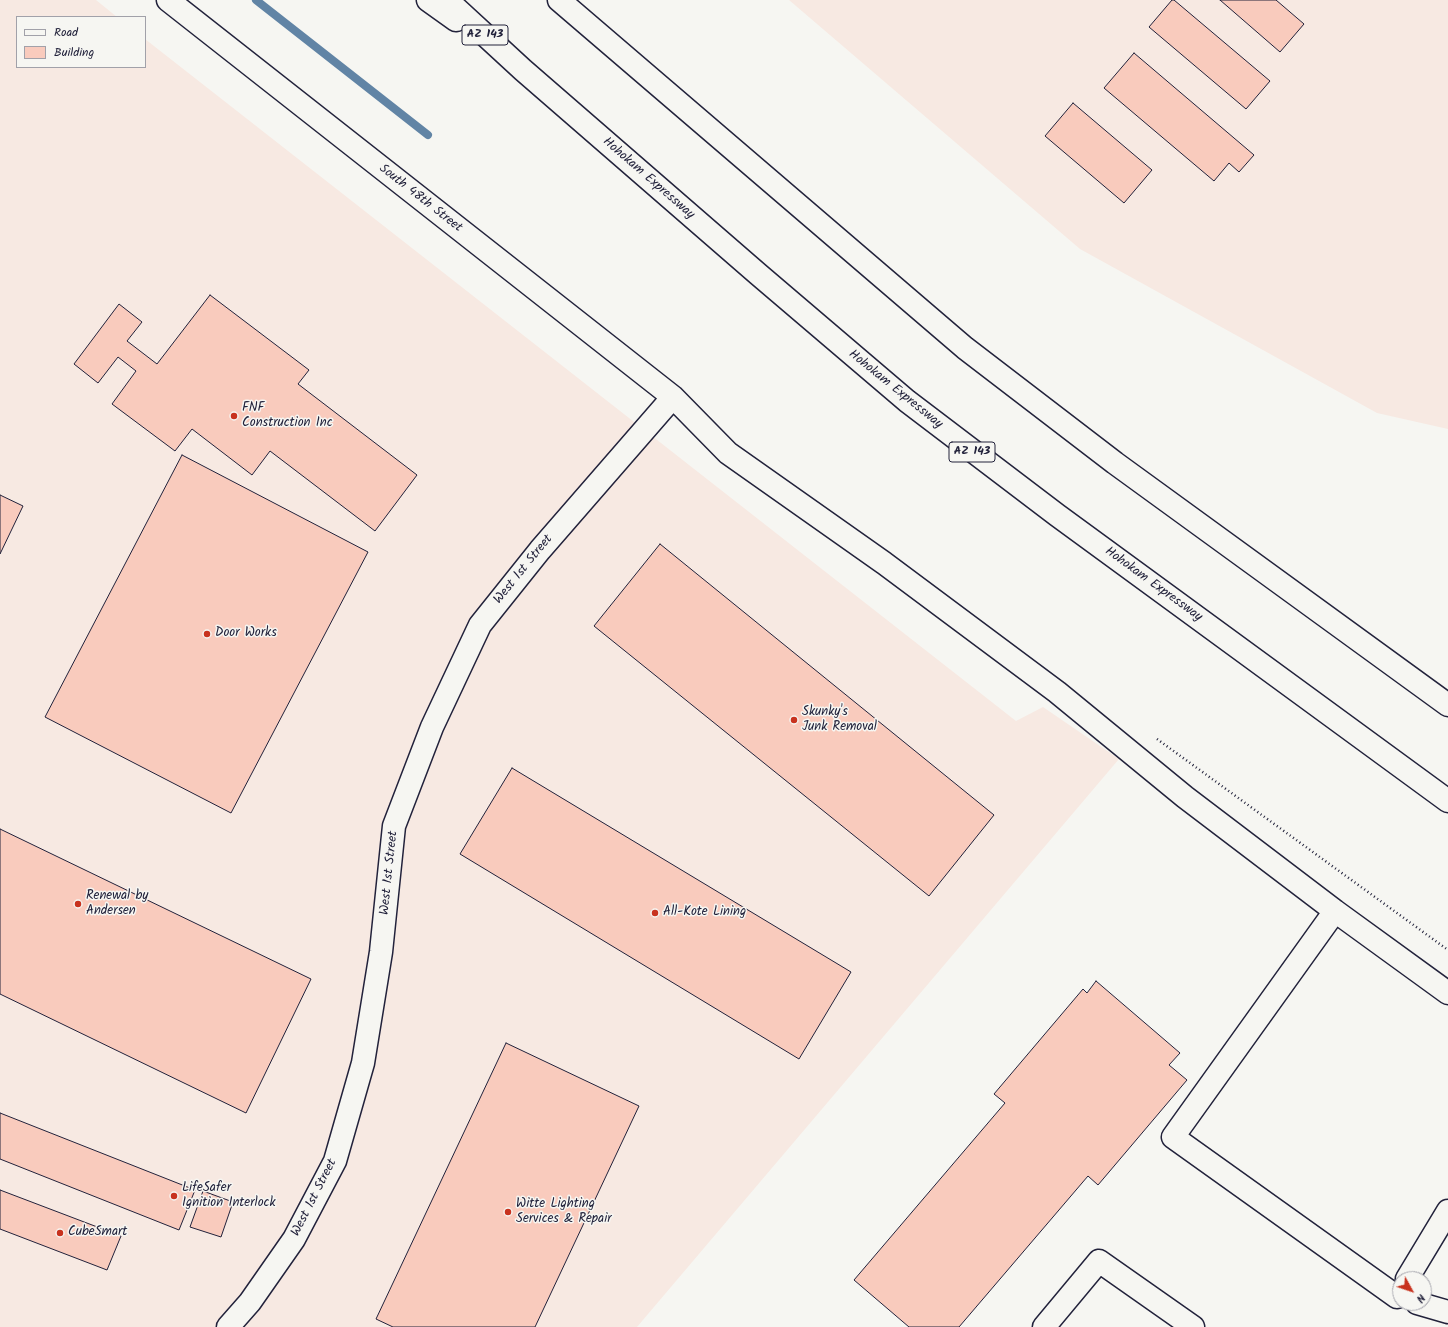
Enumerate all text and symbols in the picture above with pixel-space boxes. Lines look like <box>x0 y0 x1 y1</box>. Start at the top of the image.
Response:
legend <box>16 16 146 68</box>
text: Road <box>54 23 78 42</box>
road number: AZ 143 <box>462 25 508 45</box>
text: Building <box>54 43 94 62</box>
street label: Hohokam Expressway <box>599 135 697 223</box>
street label: South 48th Street <box>375 162 465 236</box>
street label: Hohokam Expressway <box>845 347 945 433</box>
place label: FNF Construction Inc <box>242 401 332 432</box>
marker: FNF Construction Inc <box>229 411 239 421</box>
road number: AZ 143 <box>949 442 995 462</box>
street label: West 1st Street <box>491 532 557 608</box>
street label: Hohokam Expressway <box>1101 544 1205 626</box>
place label: Door Works <box>215 626 277 642</box>
marker: Door Works <box>202 629 212 639</box>
place label: Skunky's Junk Removal <box>802 705 877 736</box>
marker: Skunky's Junk Removal <box>789 715 799 725</box>
street label: West 1st Street <box>378 830 402 916</box>
place label: Renewal by Andersen <box>86 889 148 920</box>
marker: Renewal by Andersen <box>73 899 83 909</box>
place label: All-Kote Lining <box>663 905 746 921</box>
marker: All-Kote Lining <box>650 908 660 918</box>
street label: West 1st Street <box>289 1157 341 1239</box>
place label: LifeSafer Ignition Interlock <box>182 1181 275 1212</box>
marker: LifeSafer Ignition Interlock <box>169 1191 179 1201</box>
place label: Witte Lighting Services & Repair <box>516 1197 612 1228</box>
marker: Witte Lighting Services & Repair <box>503 1207 513 1217</box>
place label: CubeSmart <box>68 1225 127 1241</box>
marker: CubeSmart <box>55 1228 65 1238</box>
north arrow <box>1392 1271 1432 1311</box>
text: N <box>1411 1290 1430 1307</box>

